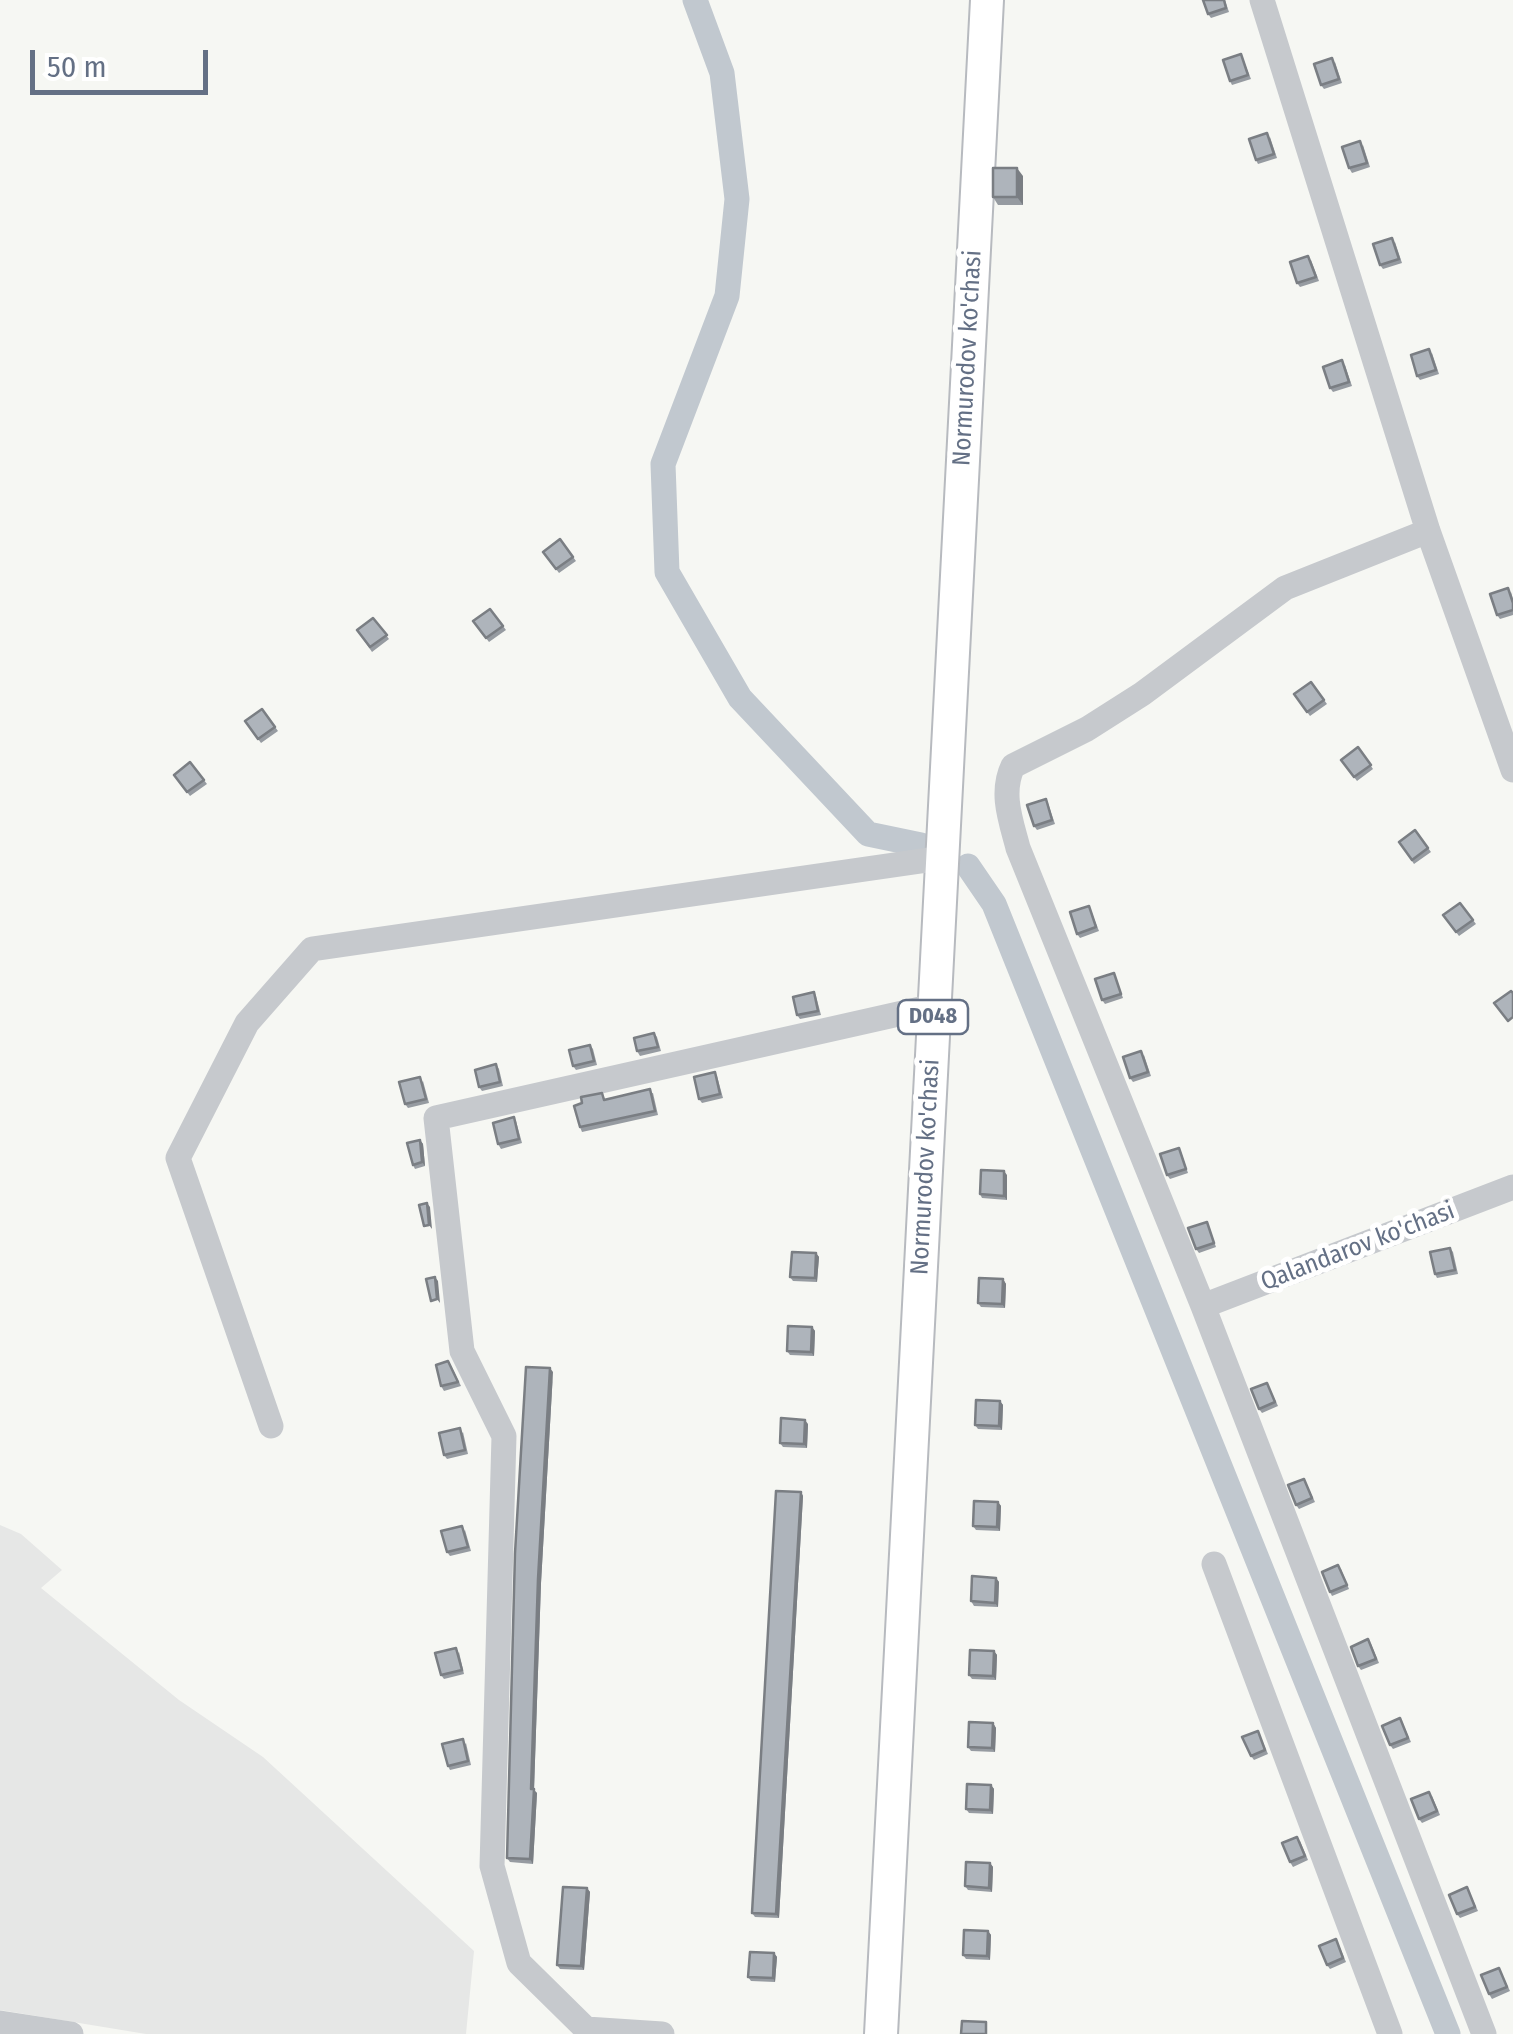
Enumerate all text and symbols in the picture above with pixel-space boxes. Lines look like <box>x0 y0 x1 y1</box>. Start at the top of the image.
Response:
scale bar <box>35 30 212 92</box>
text: 50 m <box>47 49 107 85</box>
street label: Normurodov ko'chasi <box>947 249 989 467</box>
road number: D048 <box>898 1000 968 1034</box>
street label: Normurodov ko'chasi <box>905 1058 947 1276</box>
street label: Qalandarov ko'chasi <box>1257 1196 1459 1298</box>

